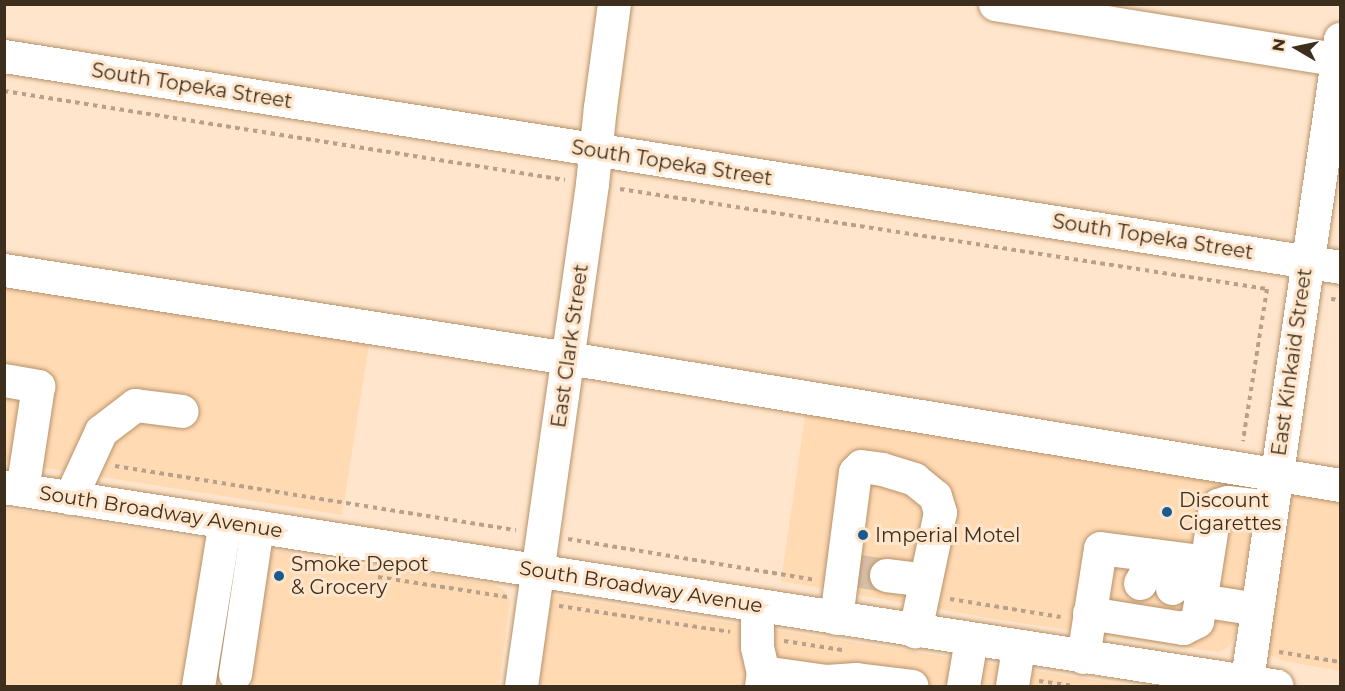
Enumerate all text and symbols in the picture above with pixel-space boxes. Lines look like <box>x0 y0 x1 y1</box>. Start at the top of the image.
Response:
north arrow <box>1267 18 1327 78</box>
text: N <box>1268 37 1289 53</box>
street label: South Topeka Street <box>90 58 294 114</box>
street label: South Topeka Street <box>570 135 774 191</box>
street label: South Topeka Street <box>1051 209 1255 265</box>
street label: East Clark Street <box>547 263 593 429</box>
street label: East Kinkaid Street <box>1267 267 1317 457</box>
street label: South Broadway Avenue <box>38 481 284 543</box>
place label: Discount Cigarettes <box>1179 488 1281 535</box>
marker: Discount Cigarettes <box>1160 505 1174 519</box>
place label: Imperial Motel <box>875 523 1020 547</box>
marker: Imperial Motel <box>856 528 870 542</box>
place label: Smoke Depot & Grocery <box>291 552 429 599</box>
street label: South Broadway Avenue <box>518 556 764 618</box>
marker: Smoke Depot & Grocery <box>272 569 286 583</box>

